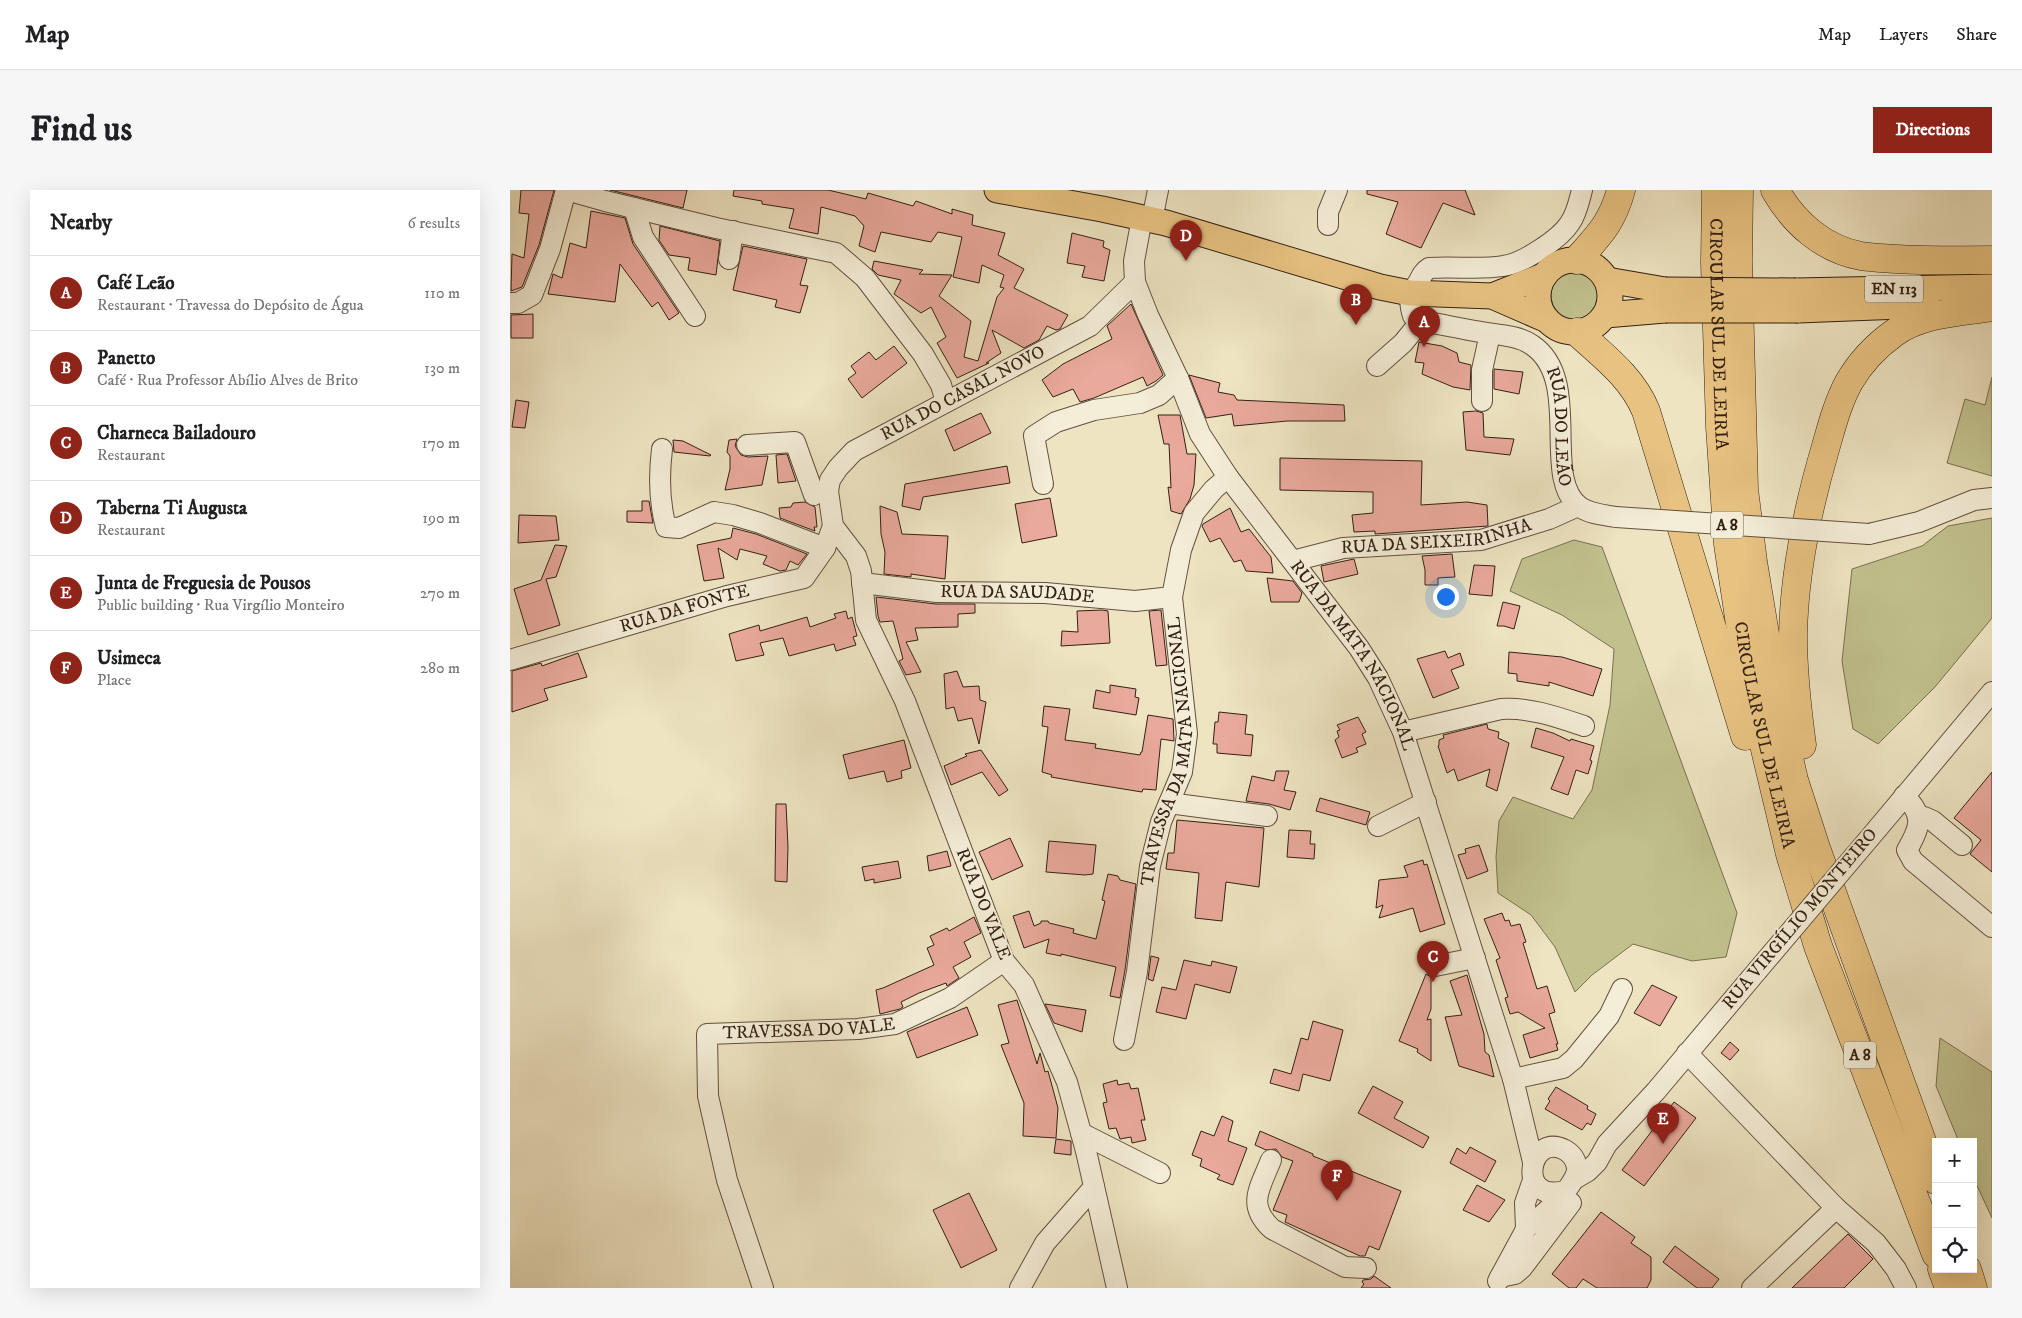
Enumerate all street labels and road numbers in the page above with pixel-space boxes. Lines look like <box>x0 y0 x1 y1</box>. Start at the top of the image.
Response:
street label: CIRCULAR SUL DE LEIRIA <box>1704 218 1733 451</box>
road number: EN 113 <box>1865 276 1923 302</box>
street label: RUA DO CASAL NOVO <box>877 341 1049 446</box>
street label: RUA DO LEÃO <box>1541 364 1576 489</box>
road number: A 8 <box>1711 512 1743 538</box>
street label: RUA DA SEIXEIRINHA <box>1340 514 1535 559</box>
street label: RUA DA MATA NACIONAL <box>1285 556 1419 753</box>
street label: RUA DA FONTE <box>617 580 752 638</box>
street label: RUA DA SAUDADE <box>940 581 1096 608</box>
street label: TRAVESSA DA MATA NACIONAL <box>1137 616 1199 887</box>
street label: CIRCULAR SUL DE LEIRIA <box>1729 620 1799 851</box>
street label: RUA VIRGÍLIO MONTEIRO <box>1717 823 1882 1014</box>
street label: RUA DO VALE <box>951 845 1015 963</box>
street label: TRAVESSA DO VALE <box>722 1013 897 1044</box>
road number: A 8 <box>1844 1042 1876 1068</box>

